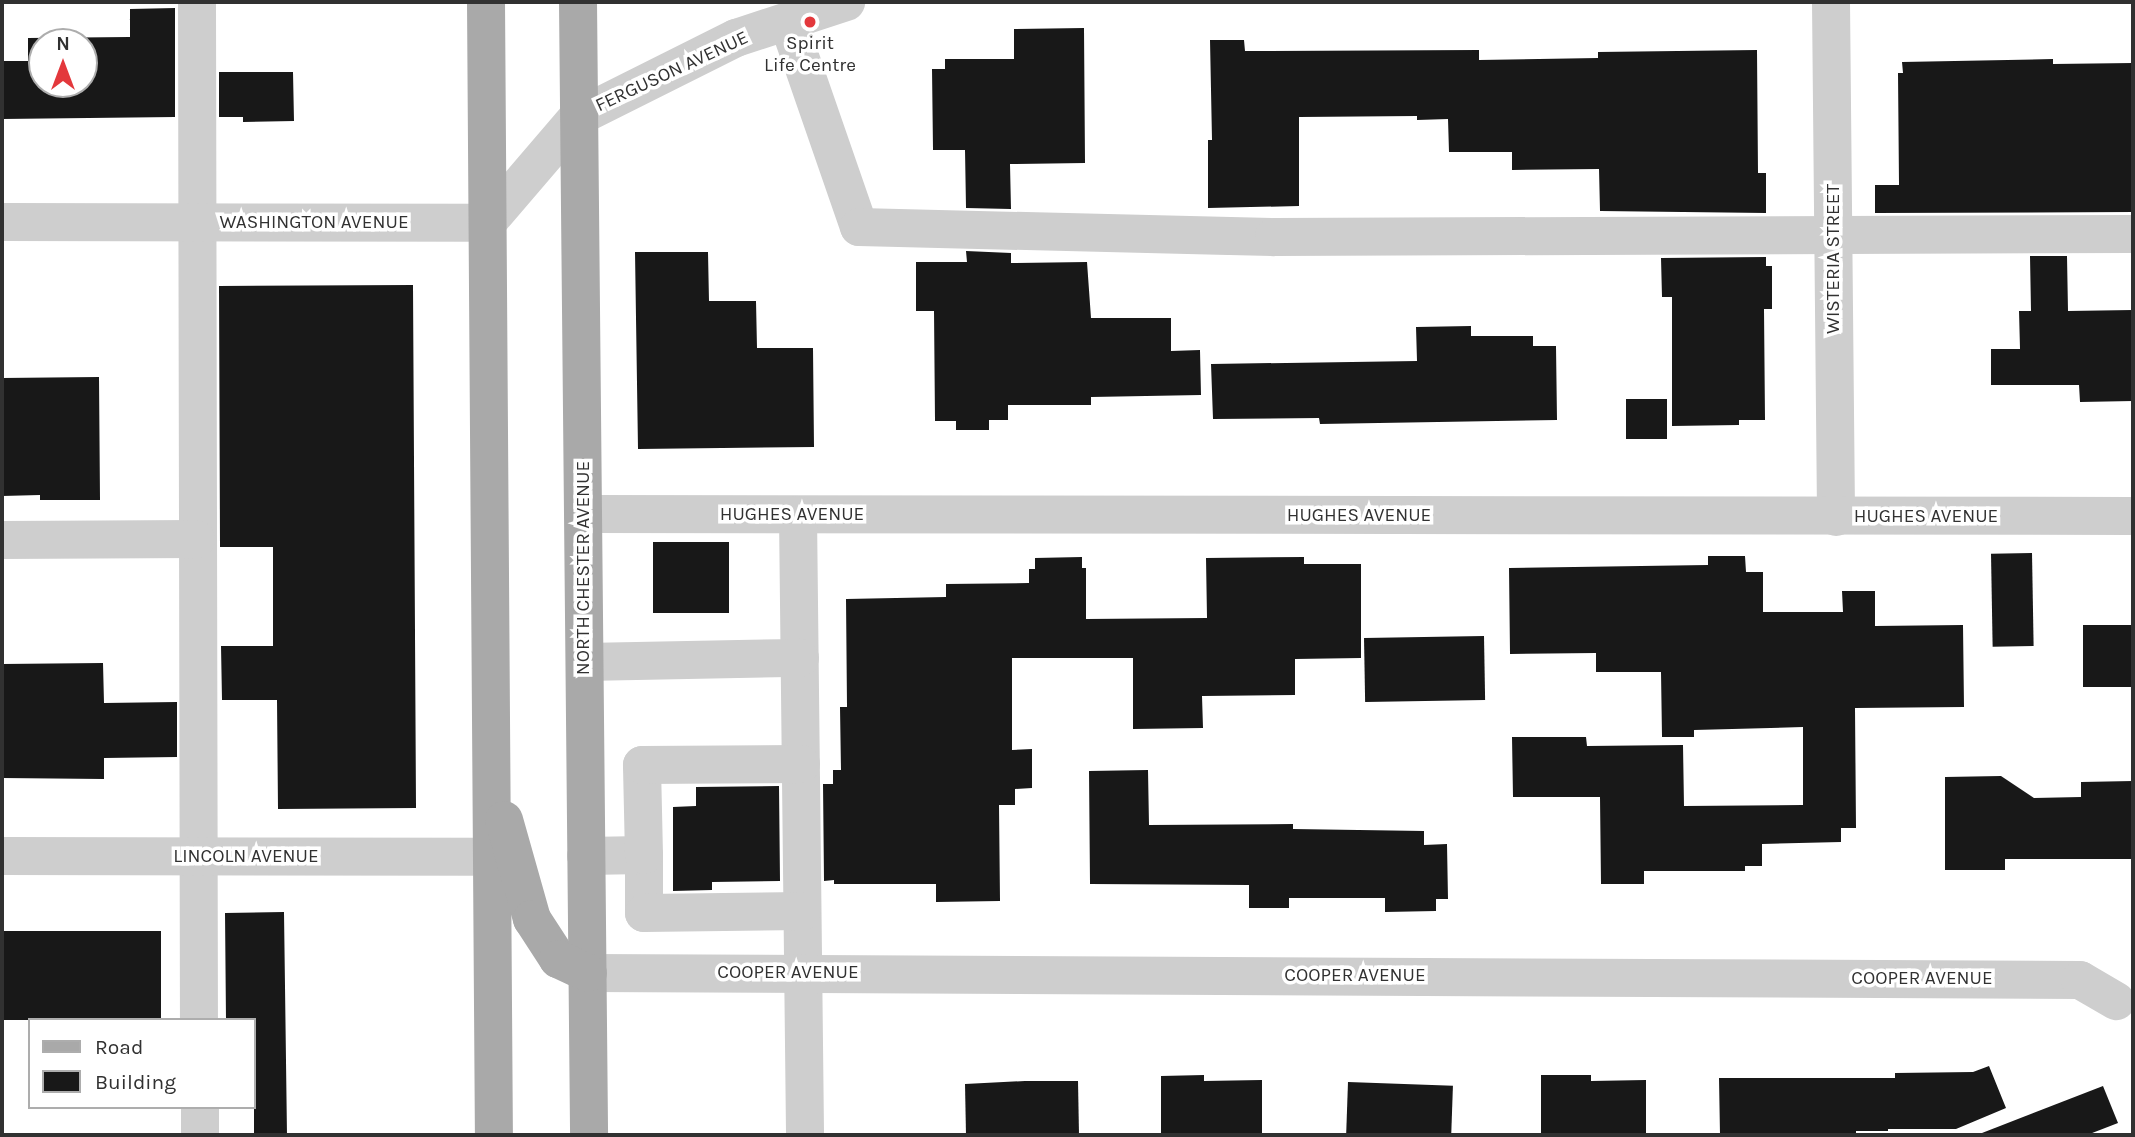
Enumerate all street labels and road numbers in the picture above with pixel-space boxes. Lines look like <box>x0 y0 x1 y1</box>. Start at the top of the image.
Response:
street label: FERGUSON AVENUE <box>592 27 752 117</box>
street label: WISTERIA STREET <box>1823 184 1845 334</box>
street label: WASHINGTON AVENUE <box>219 212 409 234</box>
street label: NORTH CHESTER AVENUE <box>573 461 595 675</box>
street label: HUGHES AVENUE <box>720 504 864 526</box>
street label: HUGHES AVENUE <box>1287 505 1431 527</box>
street label: HUGHES AVENUE <box>1854 506 1998 528</box>
street label: LINCOLN AVENUE <box>173 846 319 868</box>
street label: COOPER AVENUE <box>717 962 859 984</box>
street label: COOPER AVENUE <box>1284 965 1426 987</box>
street label: COOPER AVENUE <box>1851 968 1993 990</box>

